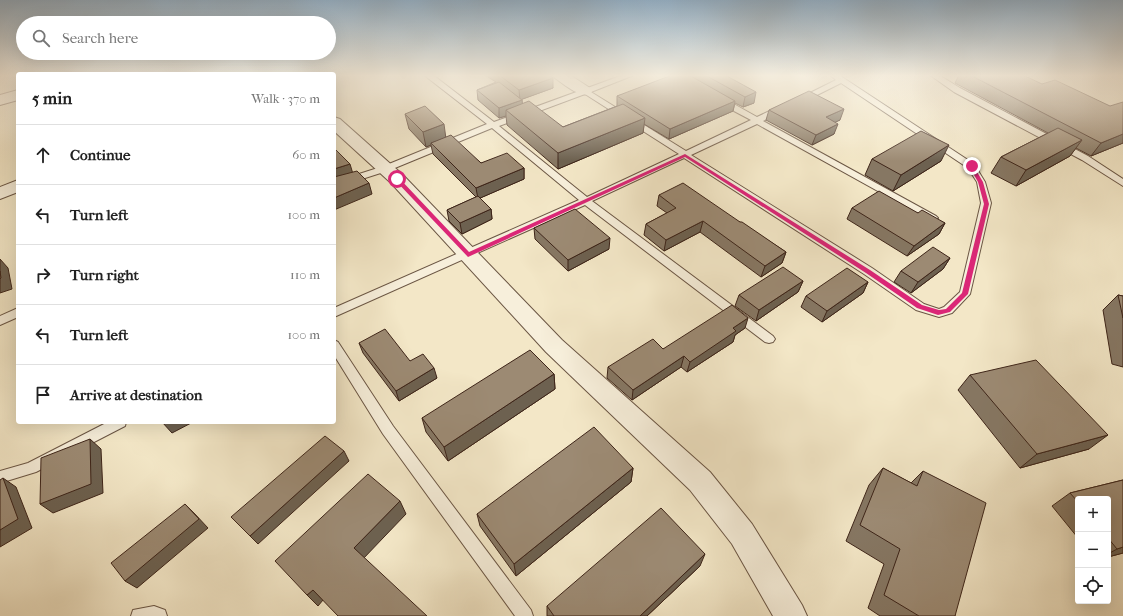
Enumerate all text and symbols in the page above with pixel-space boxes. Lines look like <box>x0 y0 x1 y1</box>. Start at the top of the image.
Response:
search box <box>16 16 336 60</box>
icon: search <box>30 27 52 49</box>
text: Search here <box>62 29 138 47</box>
text: 5 min <box>32 88 72 108</box>
text: Walk · 370 m <box>251 91 320 106</box>
icon: ahead <box>32 144 54 166</box>
text: Continue <box>70 146 130 164</box>
text: 60 m <box>292 147 320 162</box>
route end <box>963 157 981 175</box>
route start <box>388 170 406 188</box>
icon: left <box>32 204 54 226</box>
text: Turn left <box>70 206 128 224</box>
text: 100 m <box>287 207 320 222</box>
icon: right <box>32 264 54 286</box>
text: Turn right <box>70 266 139 284</box>
text: 110 m <box>290 267 320 282</box>
icon: left <box>32 324 54 346</box>
text: Turn left <box>70 326 128 344</box>
text: 100 m <box>287 327 320 342</box>
icon: arrive <box>32 384 54 406</box>
text: Arrive at destination <box>70 386 202 404</box>
map controls <box>1075 496 1111 604</box>
button: + <box>1075 496 1111 532</box>
button: − <box>1075 532 1111 568</box>
button: locate <box>1075 568 1111 604</box>

